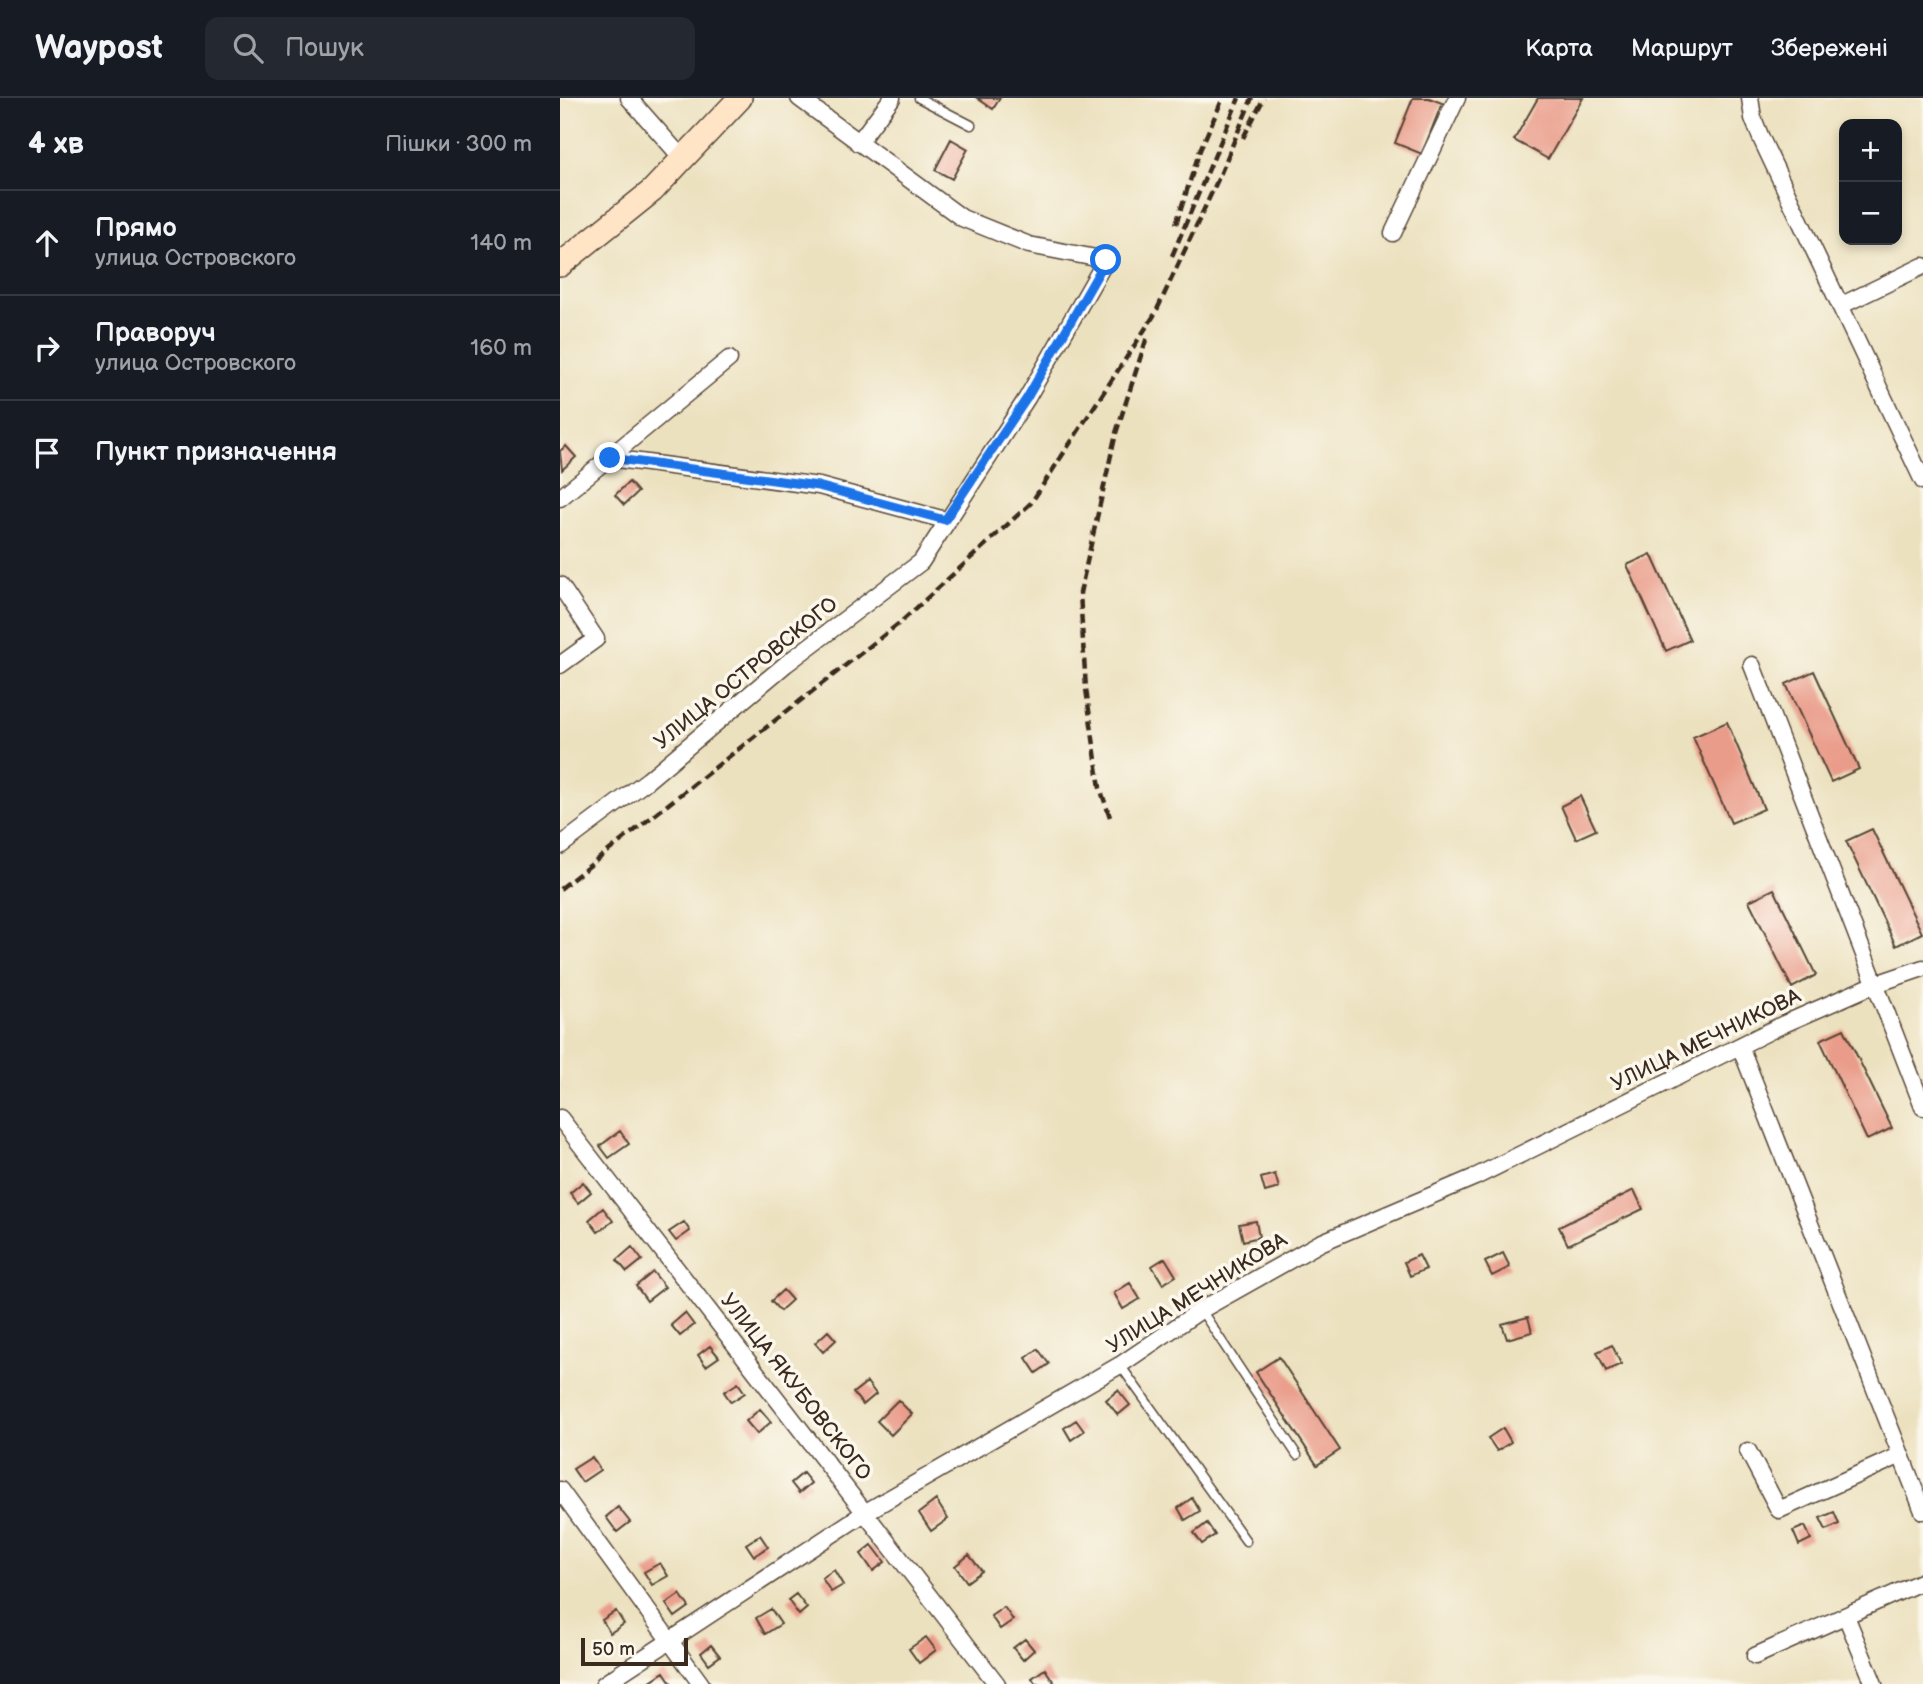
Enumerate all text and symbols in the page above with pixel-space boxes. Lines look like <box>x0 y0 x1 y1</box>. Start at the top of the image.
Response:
search box <box>205 17 695 80</box>
text: Waypost <box>35 28 163 68</box>
icon: search <box>229 29 267 67</box>
text: Пошук <box>285 33 364 64</box>
text: Карта <box>1525 34 1593 63</box>
text: Маршрут <box>1631 34 1733 63</box>
text: Збережені <box>1771 34 1888 63</box>
map controls <box>1839 119 1902 245</box>
button: + <box>1839 119 1902 182</box>
text: 4 хв <box>28 126 84 162</box>
text: Пішки · 300 m <box>385 130 532 158</box>
button: − <box>1839 182 1902 245</box>
text: Прямо <box>95 213 177 244</box>
icon: ahead <box>28 224 66 262</box>
text: 140 m <box>470 229 532 257</box>
text: улица Островского <box>95 244 296 272</box>
route start <box>1090 244 1121 275</box>
text: Праворуч <box>95 318 216 349</box>
icon: right <box>28 329 66 367</box>
text: 160 m <box>470 334 532 362</box>
text: улица Островского <box>95 349 296 377</box>
icon: arrive <box>28 434 66 472</box>
text: Пункт призначення <box>95 437 337 468</box>
route end <box>594 442 625 473</box>
street label: УЛИЦА ОСТРОВСКОГО <box>649 591 843 755</box>
street label: УЛИЦА МЕЧНИКОВА <box>1607 983 1805 1097</box>
street label: УЛИЦА МЕЧНИКОВА <box>1102 1227 1292 1359</box>
street label: УЛИЦА ЯКУБОВСКОГО <box>715 1289 877 1485</box>
scale bar <box>581 1635 688 1667</box>
text: 50 m <box>592 1638 635 1661</box>

